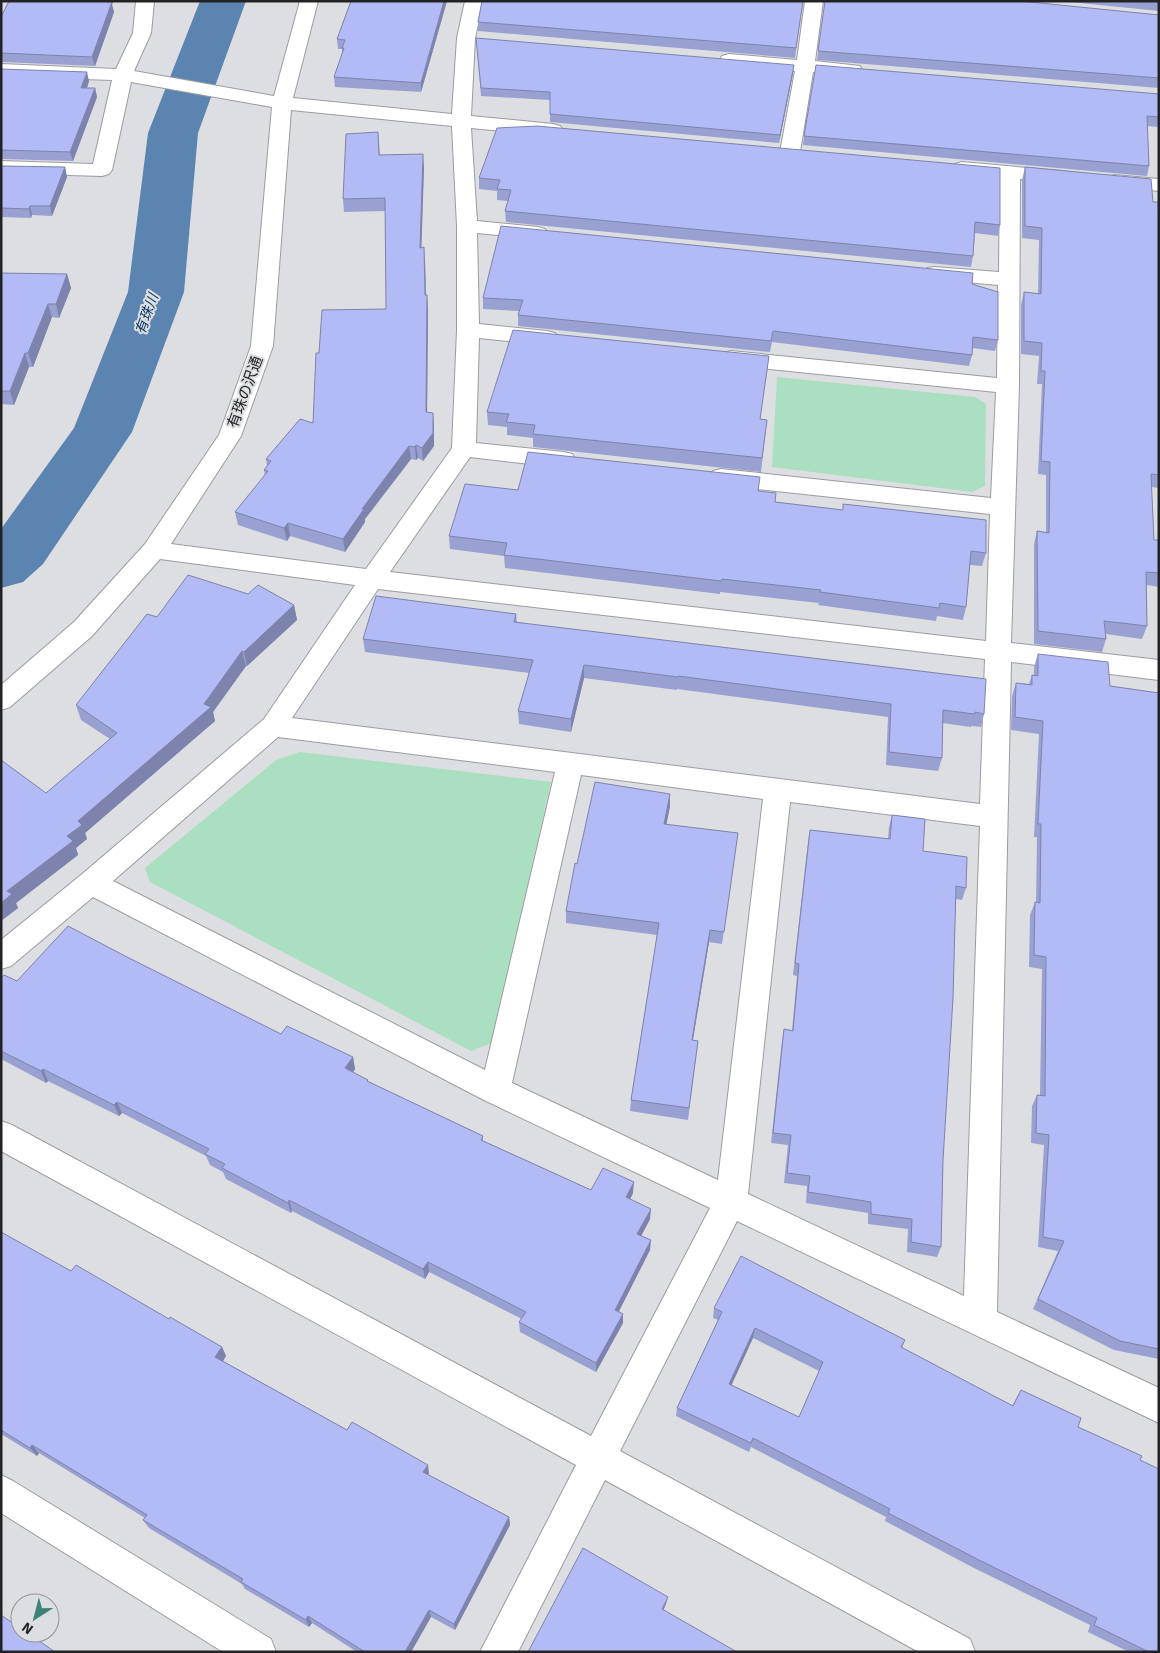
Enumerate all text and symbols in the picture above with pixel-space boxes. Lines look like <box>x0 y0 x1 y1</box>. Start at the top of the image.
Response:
water label: 有珠川 <box>132 289 163 337</box>
street label: 有珠の沢通 <box>224 354 266 430</box>
north arrow <box>10 1593 60 1643</box>
text: N <box>19 1618 37 1638</box>

